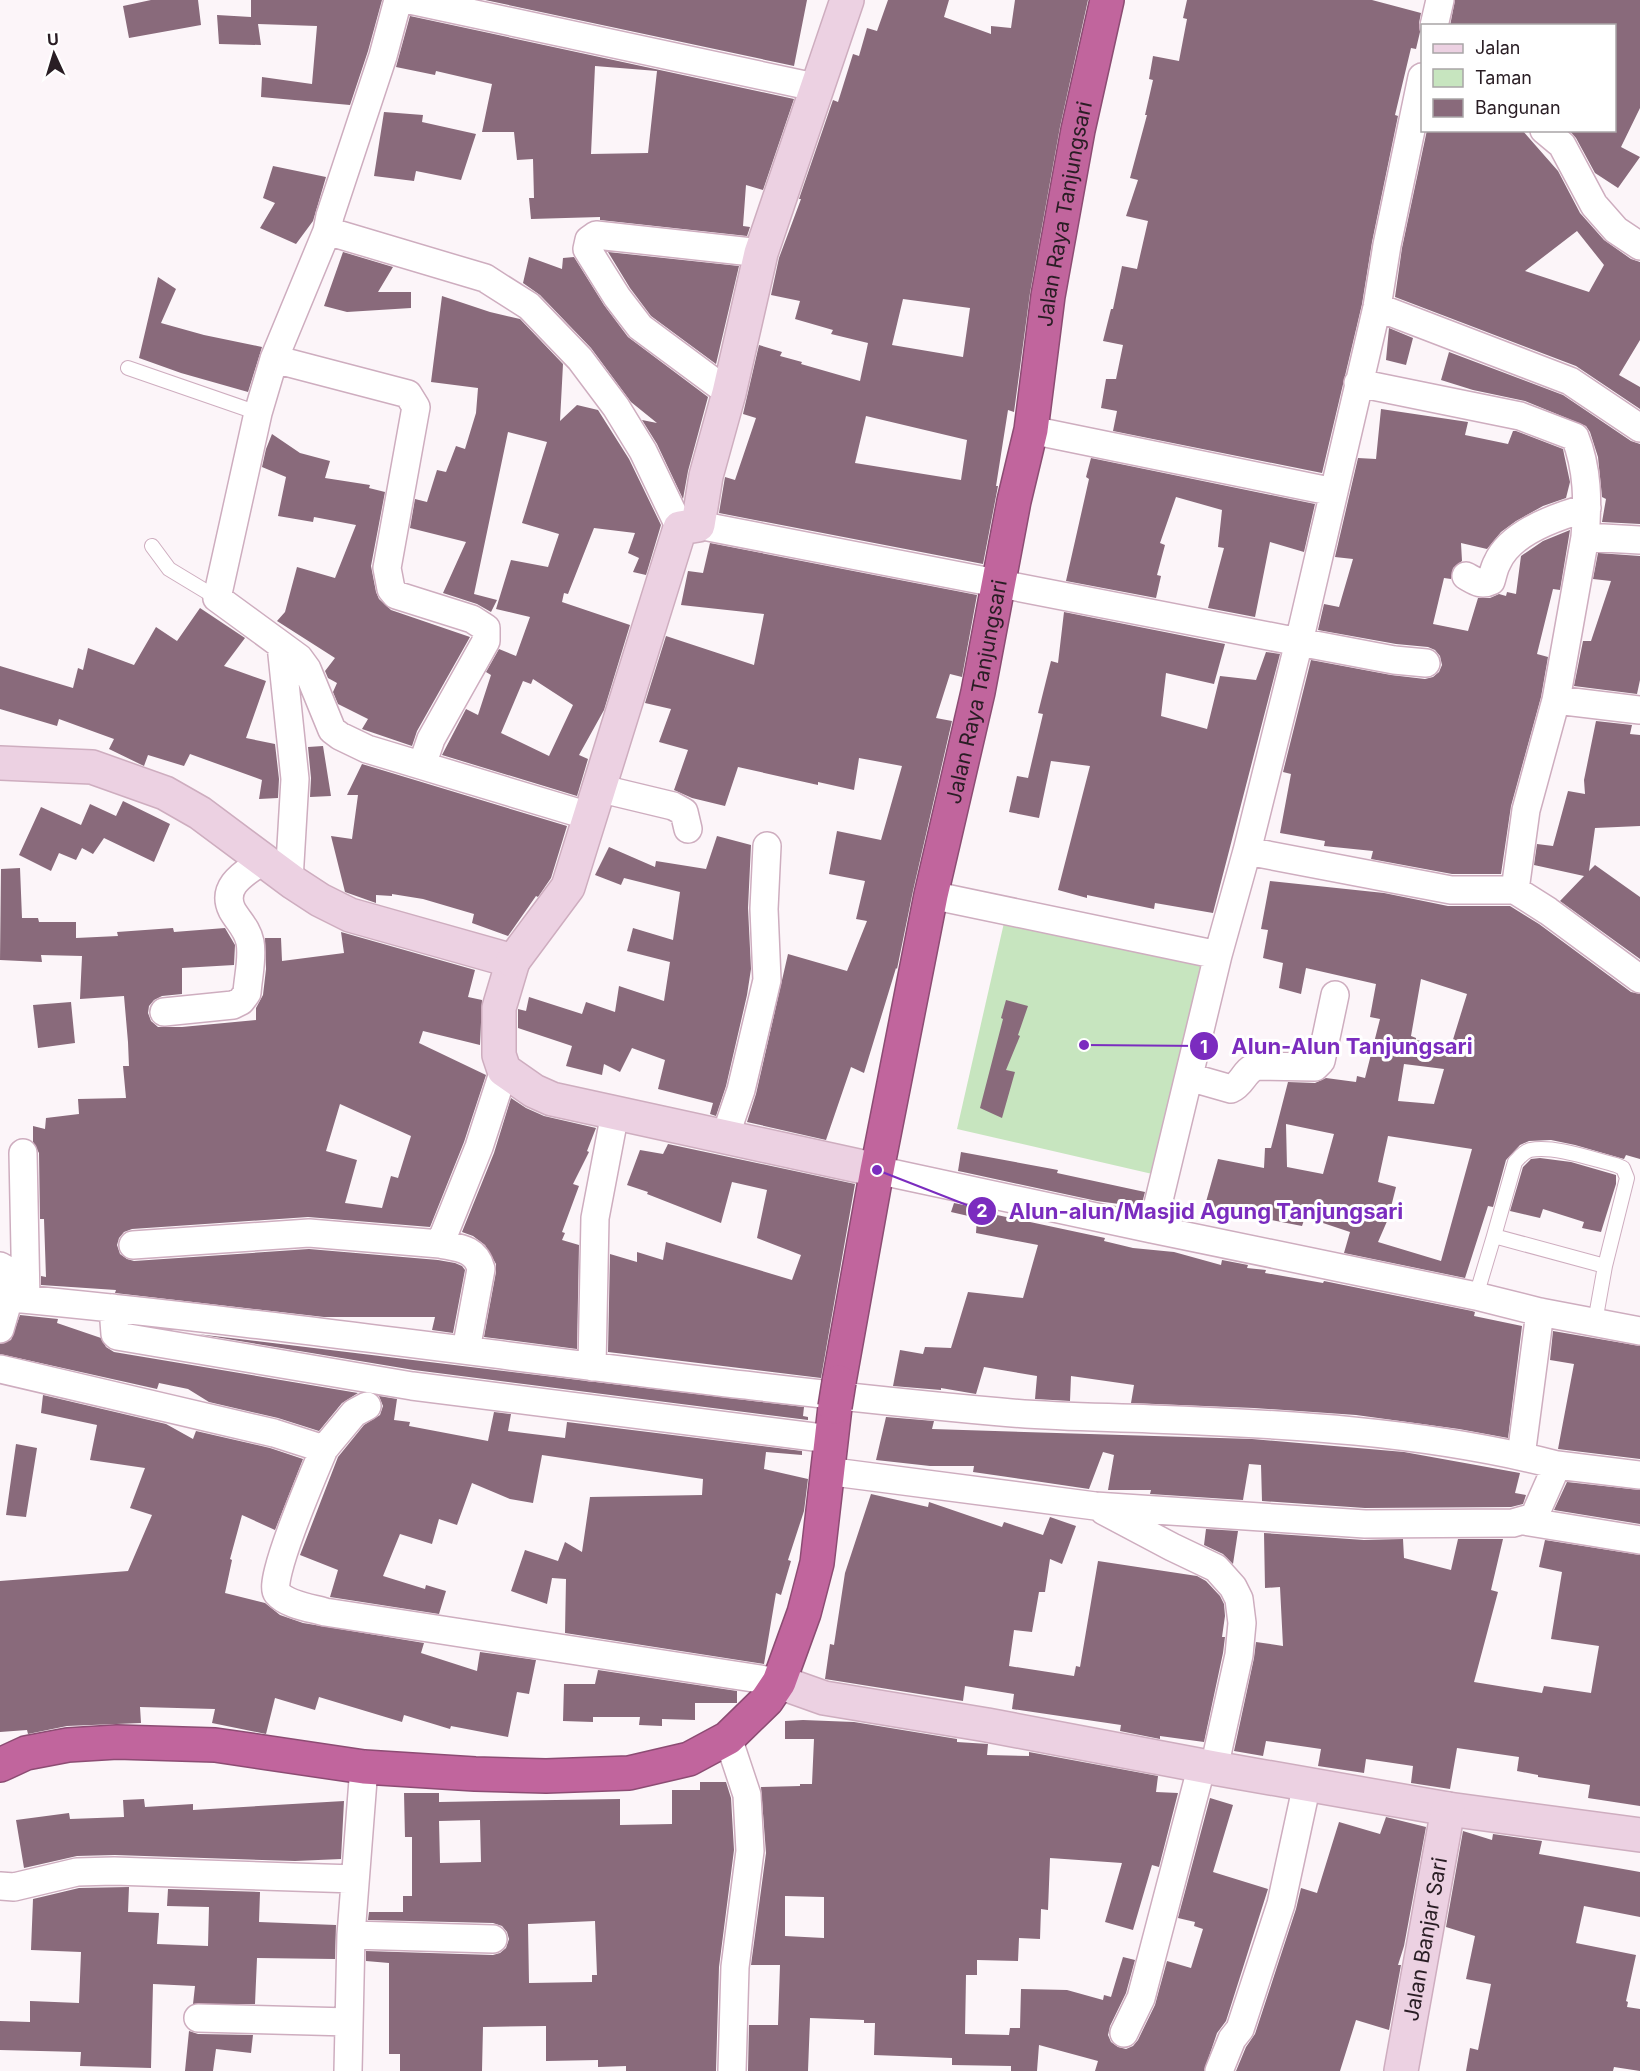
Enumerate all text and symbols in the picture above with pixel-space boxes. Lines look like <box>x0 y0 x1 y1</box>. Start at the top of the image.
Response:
north arrow <box>24 24 84 84</box>
legend <box>1421 24 1616 132</box>
text: U <box>46 29 59 49</box>
text: Jalan <box>1475 37 1520 58</box>
text: Taman <box>1475 67 1532 88</box>
text: Bangunan <box>1475 97 1561 118</box>
street label: Jalan Raya Tanjungsari <box>1032 99 1097 328</box>
street label: Jalan Raya Tanjungsari <box>940 577 1011 806</box>
callout: Alun-Alun Tanjungsari <box>1189 1026 1484 1066</box>
text: Alun-Alun Tanjungsari <box>1231 1033 1473 1059</box>
text: 1 <box>1200 1036 1208 1057</box>
callout: Alun-alun/Masjid Agung Tanjungsari <box>967 1191 1415 1231</box>
text: Alun-alun/Masjid Agung Tanjungsari <box>1009 1198 1403 1224</box>
text: 2 <box>976 1200 988 1221</box>
street label: Jalan Banjar Sari <box>1398 1855 1452 2023</box>

